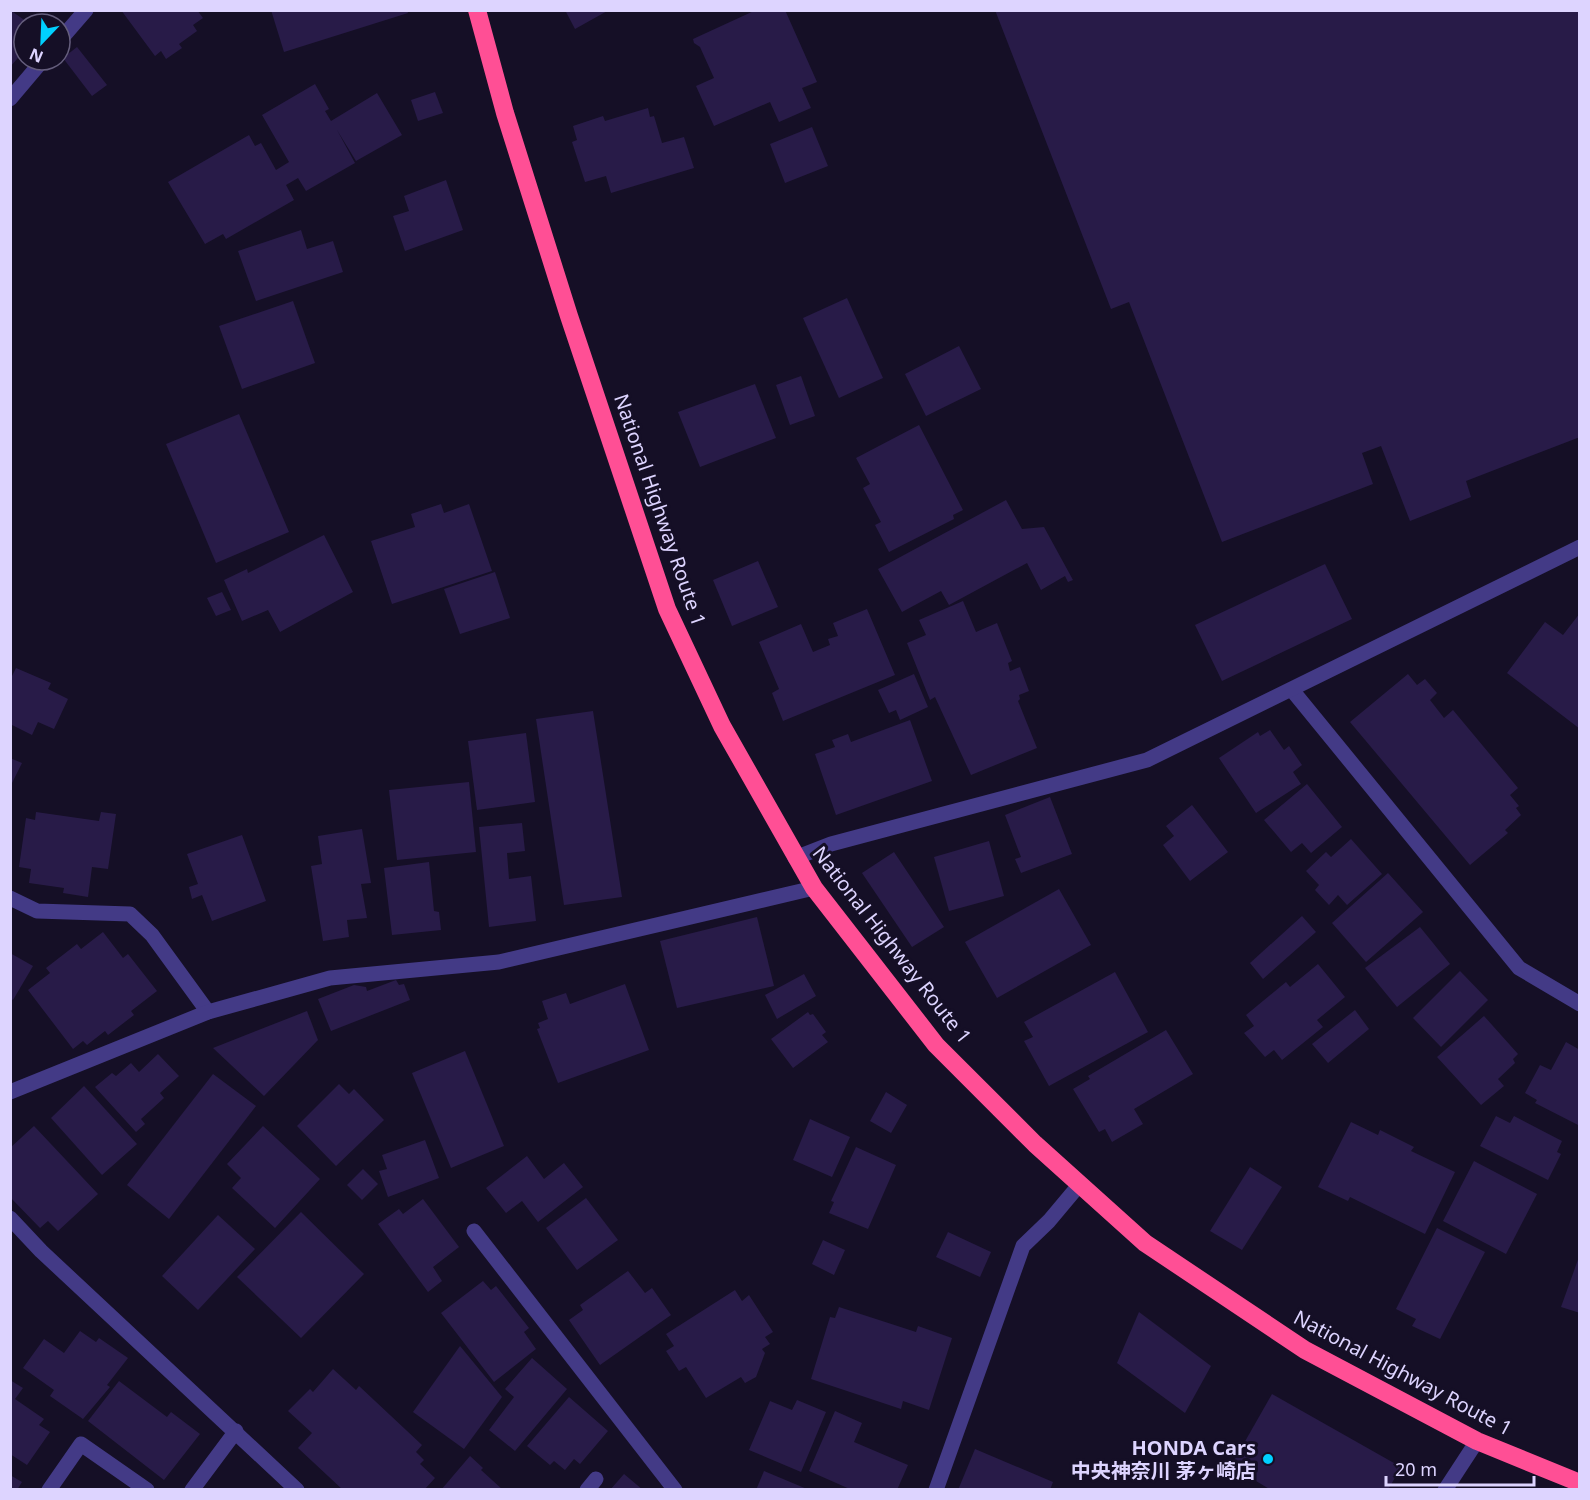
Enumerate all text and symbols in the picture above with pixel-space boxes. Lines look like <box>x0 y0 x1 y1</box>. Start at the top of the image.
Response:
north arrow <box>12 12 72 72</box>
text: N <box>26 43 46 68</box>
street label: National Highway Route 1 <box>608 390 713 630</box>
street label: National Highway Route 1 <box>807 840 978 1049</box>
street label: National Highway Route 1 <box>1289 1303 1517 1442</box>
place label: HONDA Cars 中央神奈川 茅ヶ崎店 <box>1071 1434 1256 1484</box>
scale bar <box>1386 1449 1534 1487</box>
marker: HONDA Cars 中央神奈川 茅ヶ崎店 <box>1261 1452 1275 1466</box>
text: 20 m <box>1395 1457 1437 1481</box>

